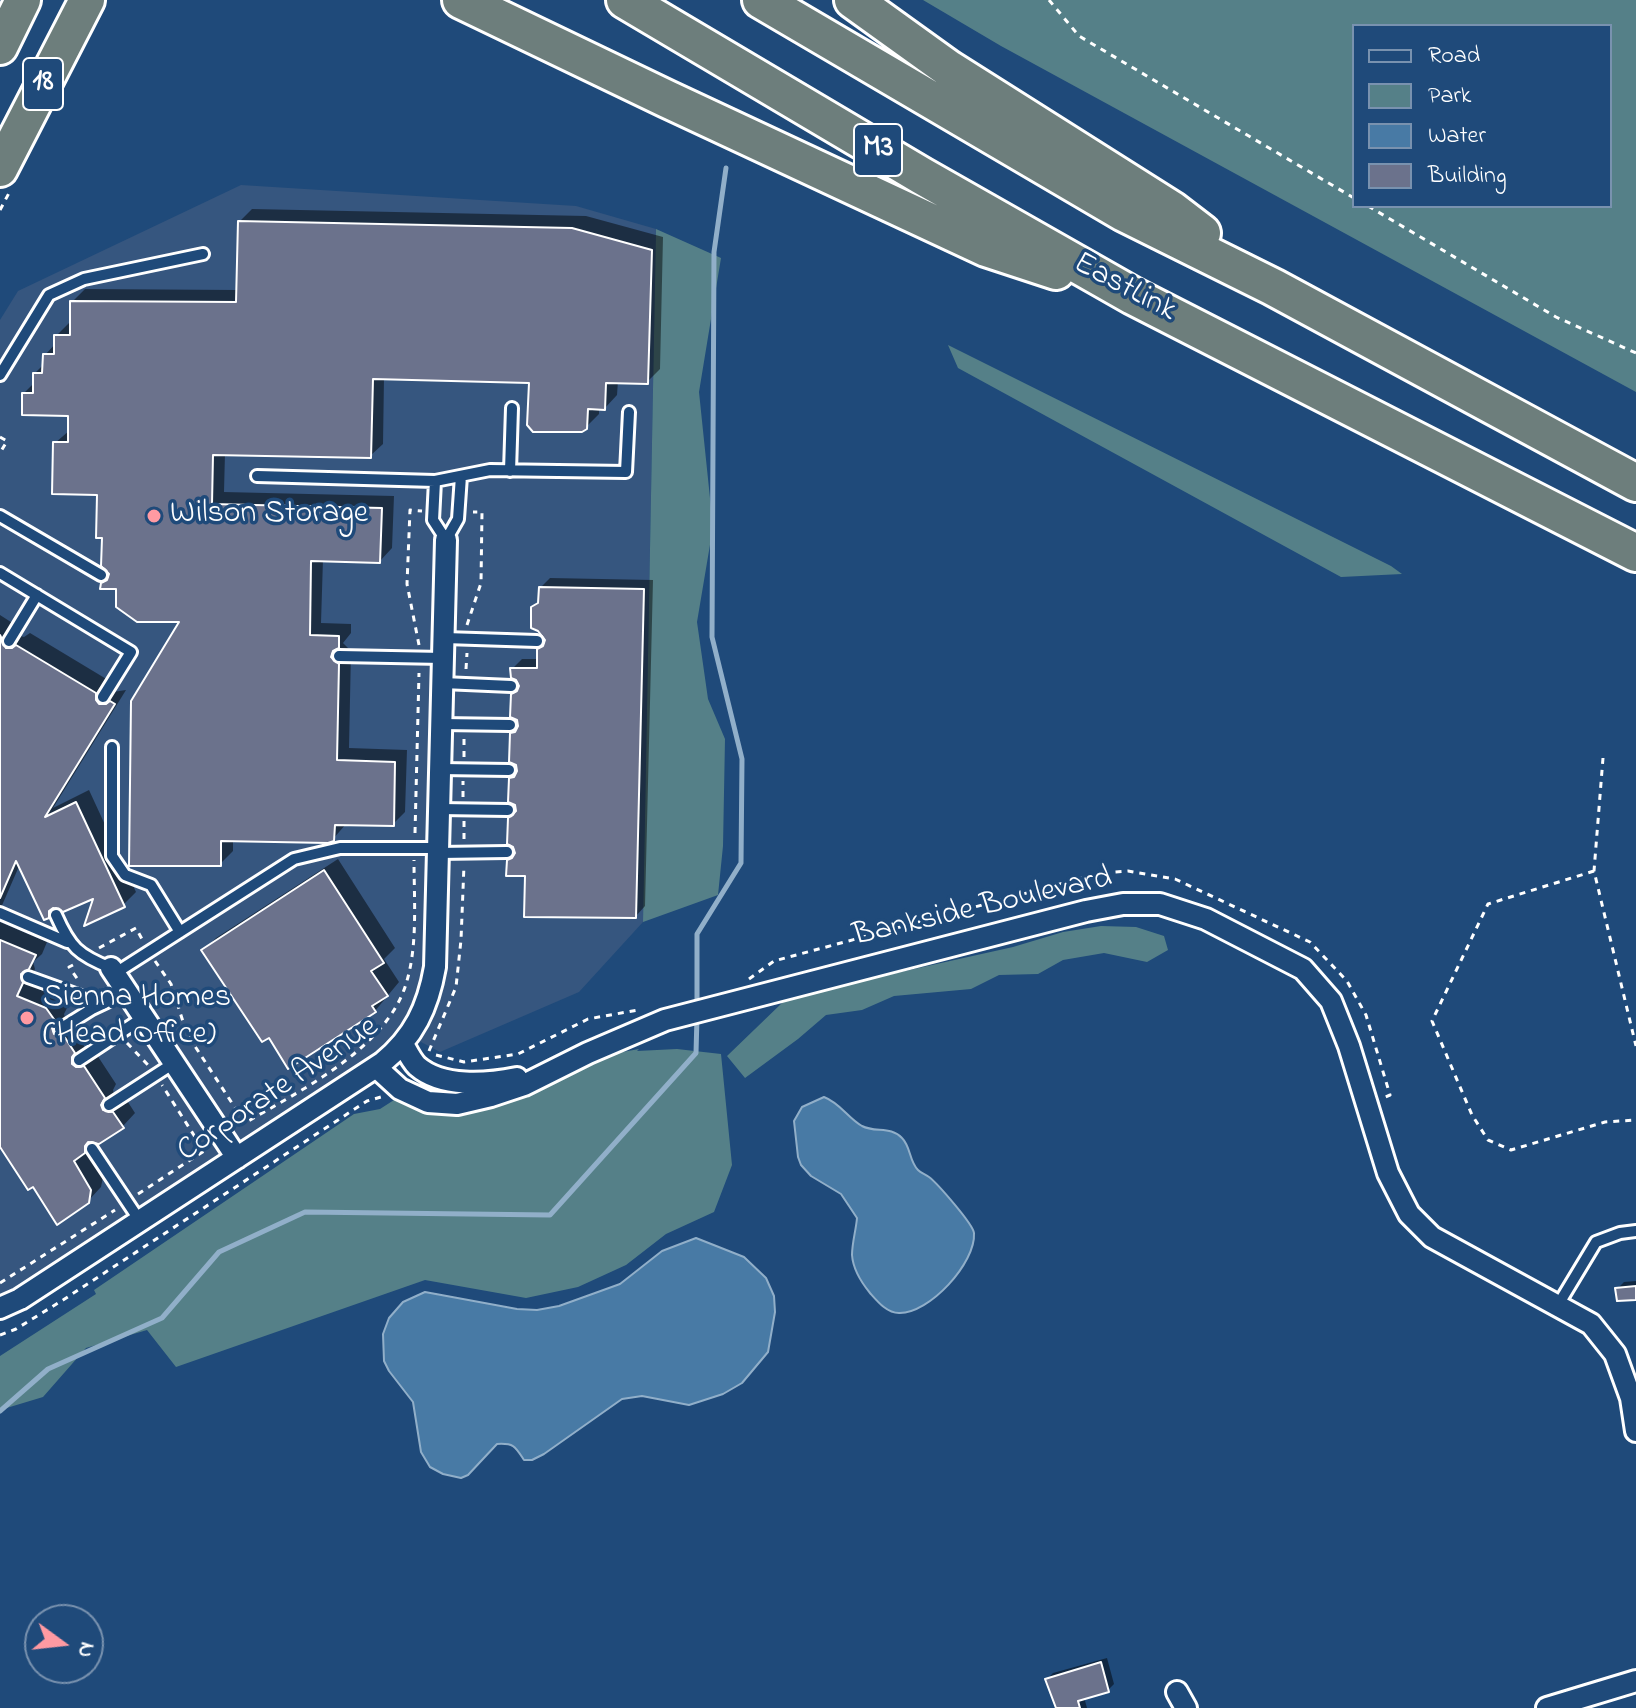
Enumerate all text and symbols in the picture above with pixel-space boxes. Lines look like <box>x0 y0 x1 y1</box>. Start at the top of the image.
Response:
legend <box>1352 24 1612 208</box>
text: Road <box>1428 39 1480 74</box>
road number: 18 <box>23 58 63 110</box>
text: Park <box>1428 79 1471 114</box>
text: Water <box>1428 119 1486 154</box>
road number: M3 <box>854 124 902 176</box>
text: Building <box>1428 159 1507 194</box>
street label: EastLink <box>1066 246 1182 332</box>
place label: Wilson Storage <box>170 497 368 535</box>
marker: Wilson Storage <box>145 507 163 525</box>
street label: Bankside Boulevard <box>850 861 1116 957</box>
place label: Sienna Homes (Head Office) <box>43 981 231 1056</box>
marker: Sienna Homes (Head Office) <box>18 1009 36 1027</box>
street label: Corporate Avenue <box>171 1010 387 1172</box>
north arrow <box>24 1604 104 1684</box>
text: N <box>68 1638 103 1661</box>

